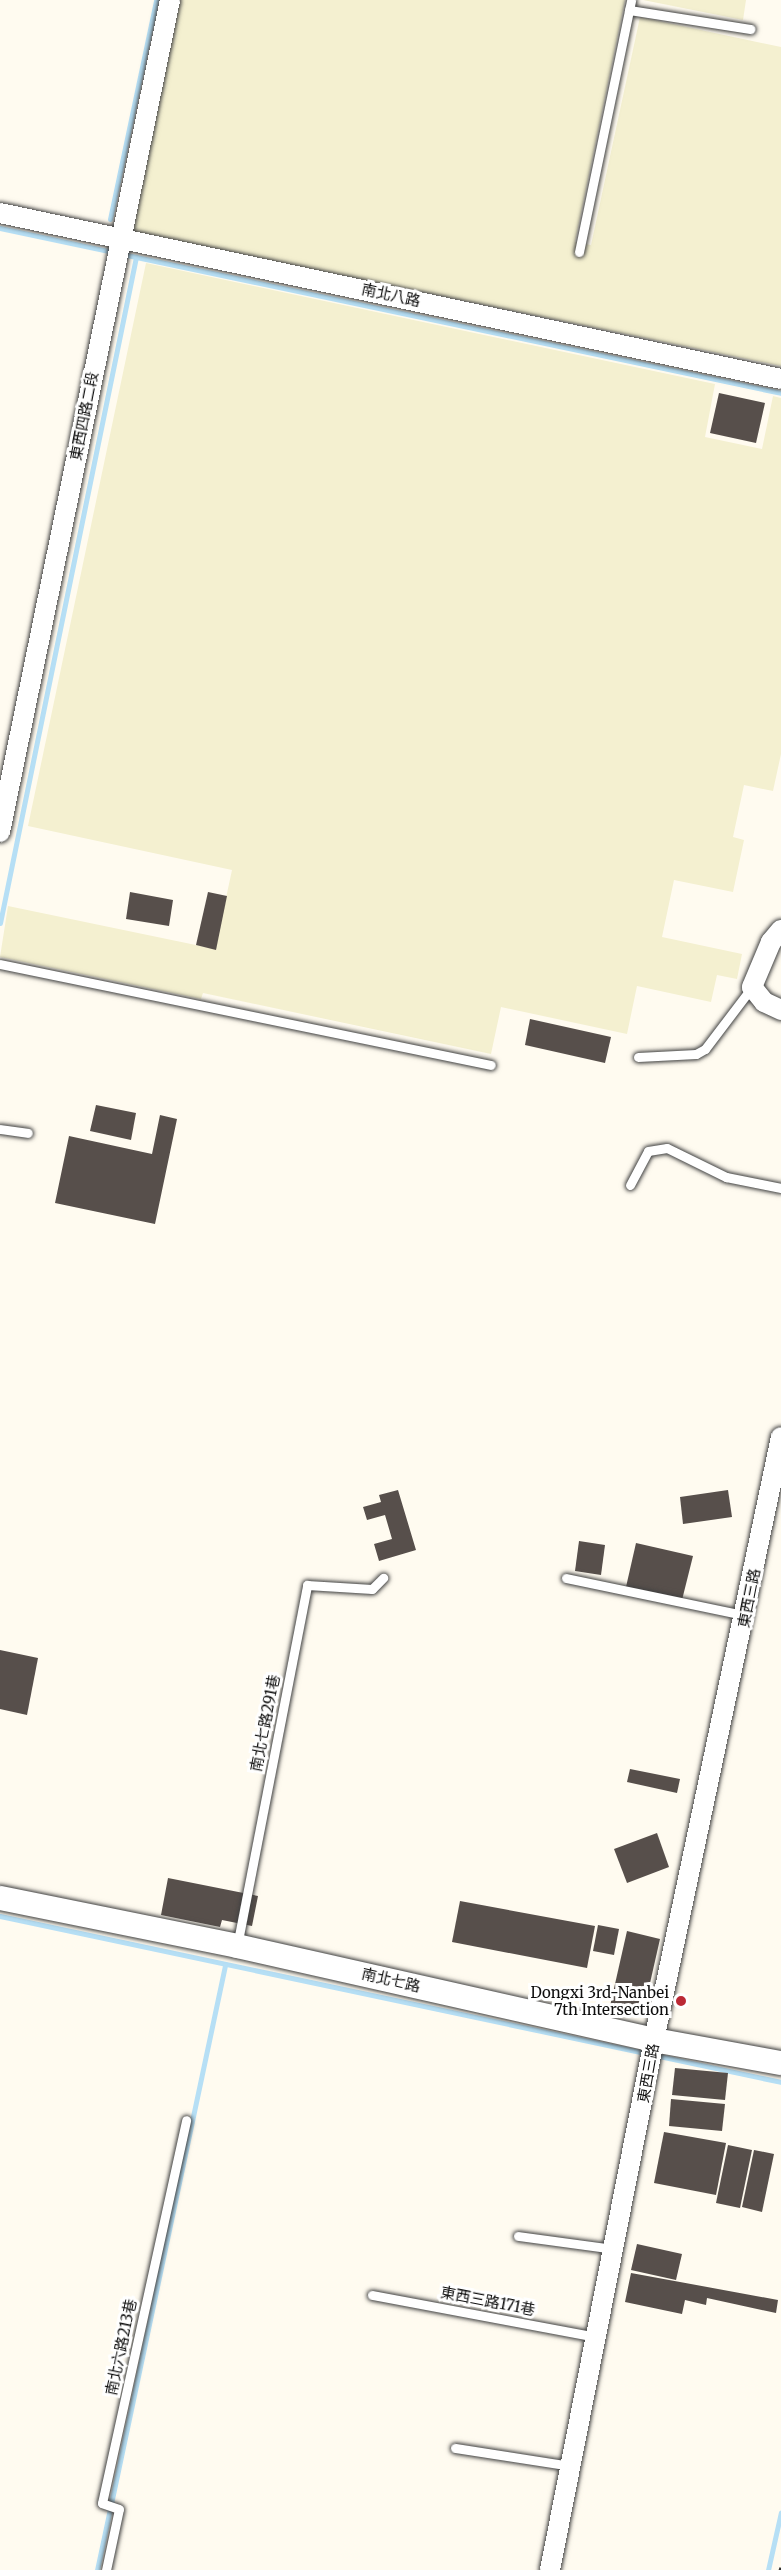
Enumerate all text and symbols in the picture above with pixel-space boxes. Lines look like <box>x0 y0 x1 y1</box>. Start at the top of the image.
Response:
street label: 南北八路 <box>360 280 422 310</box>
street label: 東西四路二段 <box>67 370 101 462</box>
street label: 東西三路 <box>734 1567 764 1629</box>
street label: 南北七路291巷 <box>247 1673 283 1773</box>
street label: 南北七路 <box>360 1964 422 1996</box>
place label: Dongxi 3rd-Nanbei 7th Intersection <box>530 1983 669 2018</box>
marker: Dongxi 3rd-Nanbei 7th Intersection <box>674 1994 688 2008</box>
street label: 東西三路 <box>634 2042 662 2104</box>
street label: 東西三路171巷 <box>439 2283 537 2319</box>
street label: 南北六路213巷 <box>102 2297 140 2397</box>

